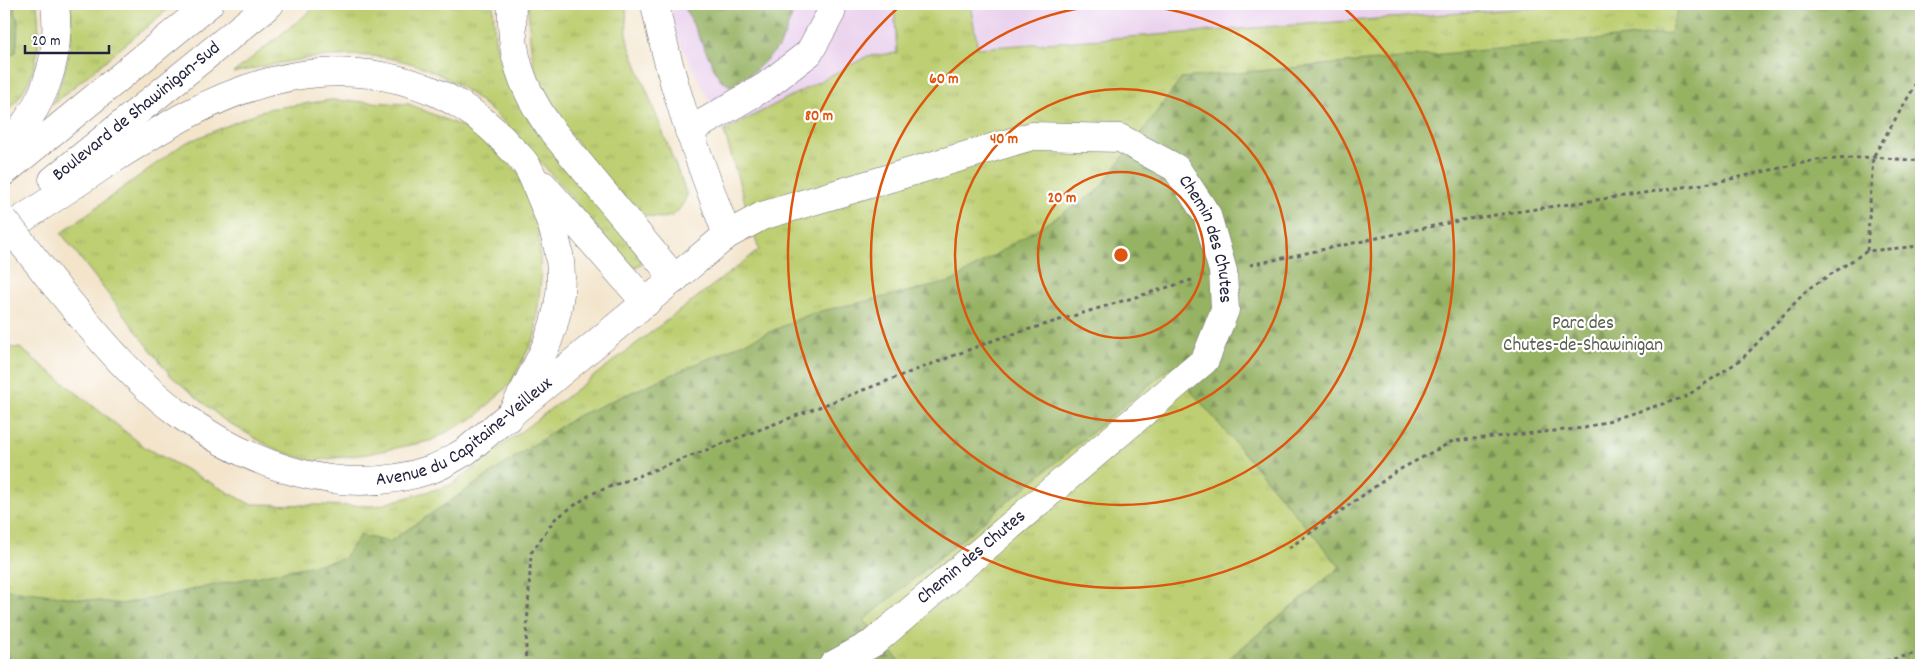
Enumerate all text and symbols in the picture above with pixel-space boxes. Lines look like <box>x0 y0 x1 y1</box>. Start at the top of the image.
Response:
scale bar <box>25 22 109 54</box>
text: 20 m <box>32 31 60 53</box>
street label: Boulevard de Shawinigan-Sud <box>47 35 227 188</box>
text: 60 m <box>929 69 959 91</box>
text: 80 m <box>805 106 833 128</box>
text: 40 m <box>990 129 1018 151</box>
street label: Chemin des Chutes <box>1171 170 1238 304</box>
text: 20 m <box>1048 188 1076 210</box>
centre of rings <box>1112 246 1130 264</box>
park label: Parc des Chutes-de-Shawinigan <box>1503 311 1663 360</box>
street label: Avenue du Capitaine-Veilleux <box>375 371 559 494</box>
street label: Chemin des Chutes <box>911 504 1033 612</box>

